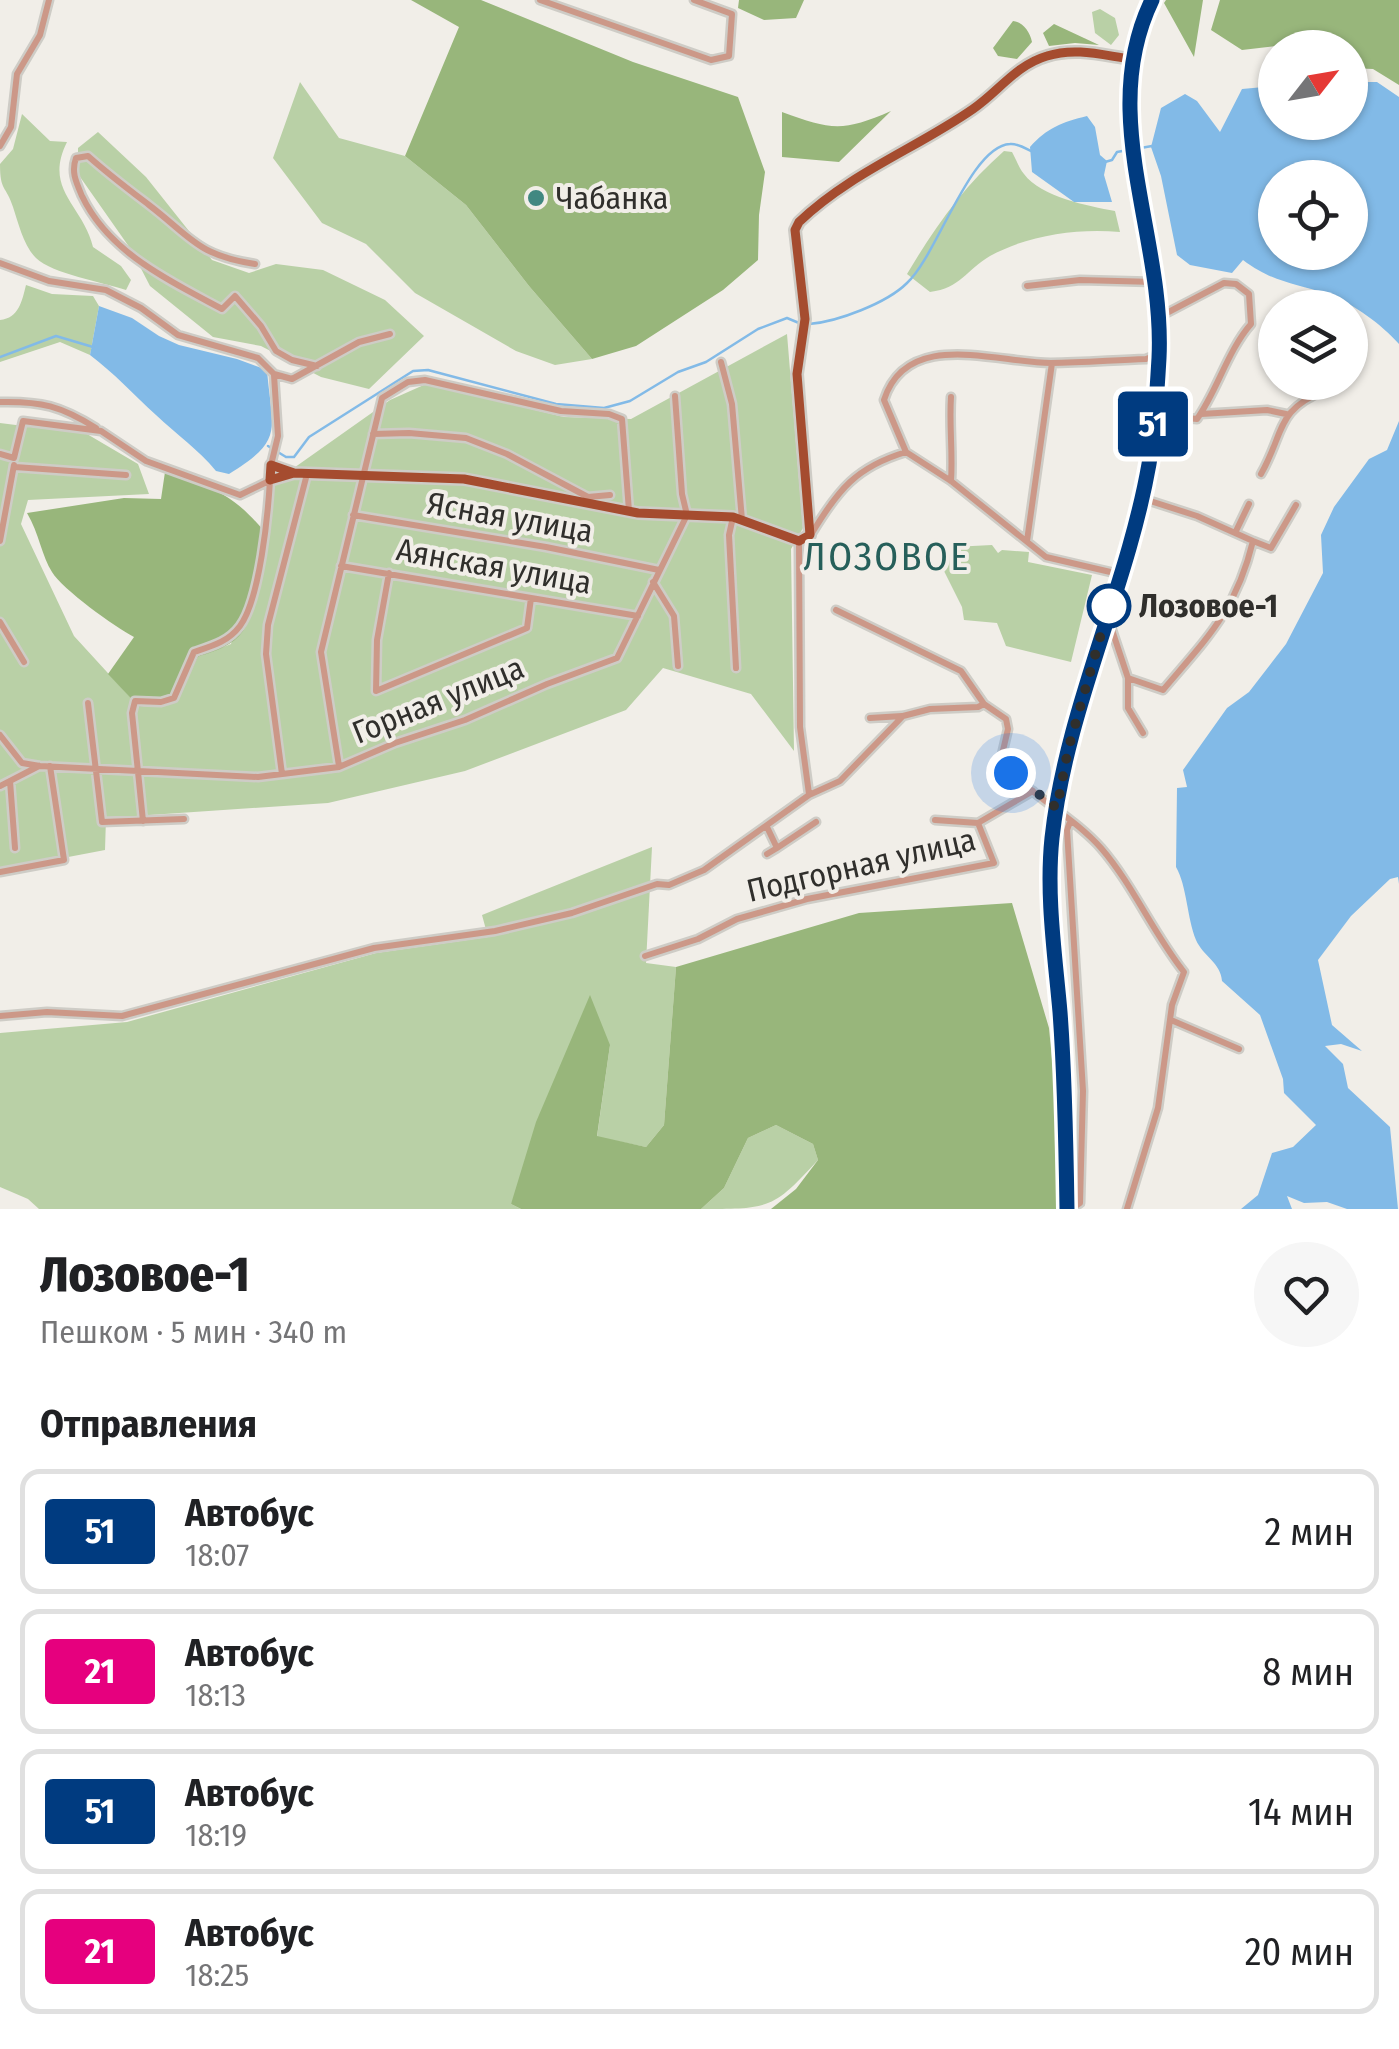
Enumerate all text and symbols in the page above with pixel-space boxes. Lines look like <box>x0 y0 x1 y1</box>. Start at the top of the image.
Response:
north arrow <box>1258 30 1368 140</box>
map controls <box>1258 30 1368 400</box>
button: locate <box>1258 160 1368 270</box>
place label: Чабанка <box>556 179 668 217</box>
marker: Чабанка <box>525 187 547 209</box>
button: layers <box>1258 290 1368 400</box>
line badge: 51 <box>1108 392 1198 456</box>
text: 51 <box>1138 403 1168 445</box>
street label: Ясная улица <box>424 484 596 550</box>
street label: Аянская улица <box>394 530 594 602</box>
district label: ЛОЗОВОЕ <box>803 534 971 580</box>
marker: Лозовое-1 <box>1088 585 1130 627</box>
place label: Лозовое-1 <box>1139 587 1278 625</box>
street label: Горная улица <box>347 648 529 752</box>
your location <box>986 748 1036 798</box>
street label: Подгорная улица <box>743 820 979 910</box>
button: heart <box>1254 1242 1359 1347</box>
text: Лозовое-1 <box>40 1246 250 1304</box>
text: Пешком · 5 мин · 340 m <box>40 1313 347 1351</box>
text: Отправления <box>40 1401 257 1447</box>
text: Автобус <box>185 1490 314 1536</box>
text: 2 мин <box>1265 1509 1354 1555</box>
text: 51 <box>85 1510 115 1552</box>
text: 18:07 <box>185 1536 249 1574</box>
text: Автобус <box>185 1630 314 1676</box>
text: 8 мин <box>1262 1649 1354 1695</box>
text: 21 <box>85 1650 115 1692</box>
text: 18:13 <box>185 1676 246 1714</box>
text: Автобус <box>185 1770 314 1816</box>
text: 14 мин <box>1248 1789 1354 1835</box>
text: 51 <box>85 1790 115 1832</box>
text: 18:19 <box>185 1816 247 1854</box>
text: Автобус <box>185 1910 314 1956</box>
text: 20 мин <box>1245 1929 1354 1975</box>
text: 21 <box>85 1930 115 1972</box>
text: 18:25 <box>185 1956 249 1994</box>

